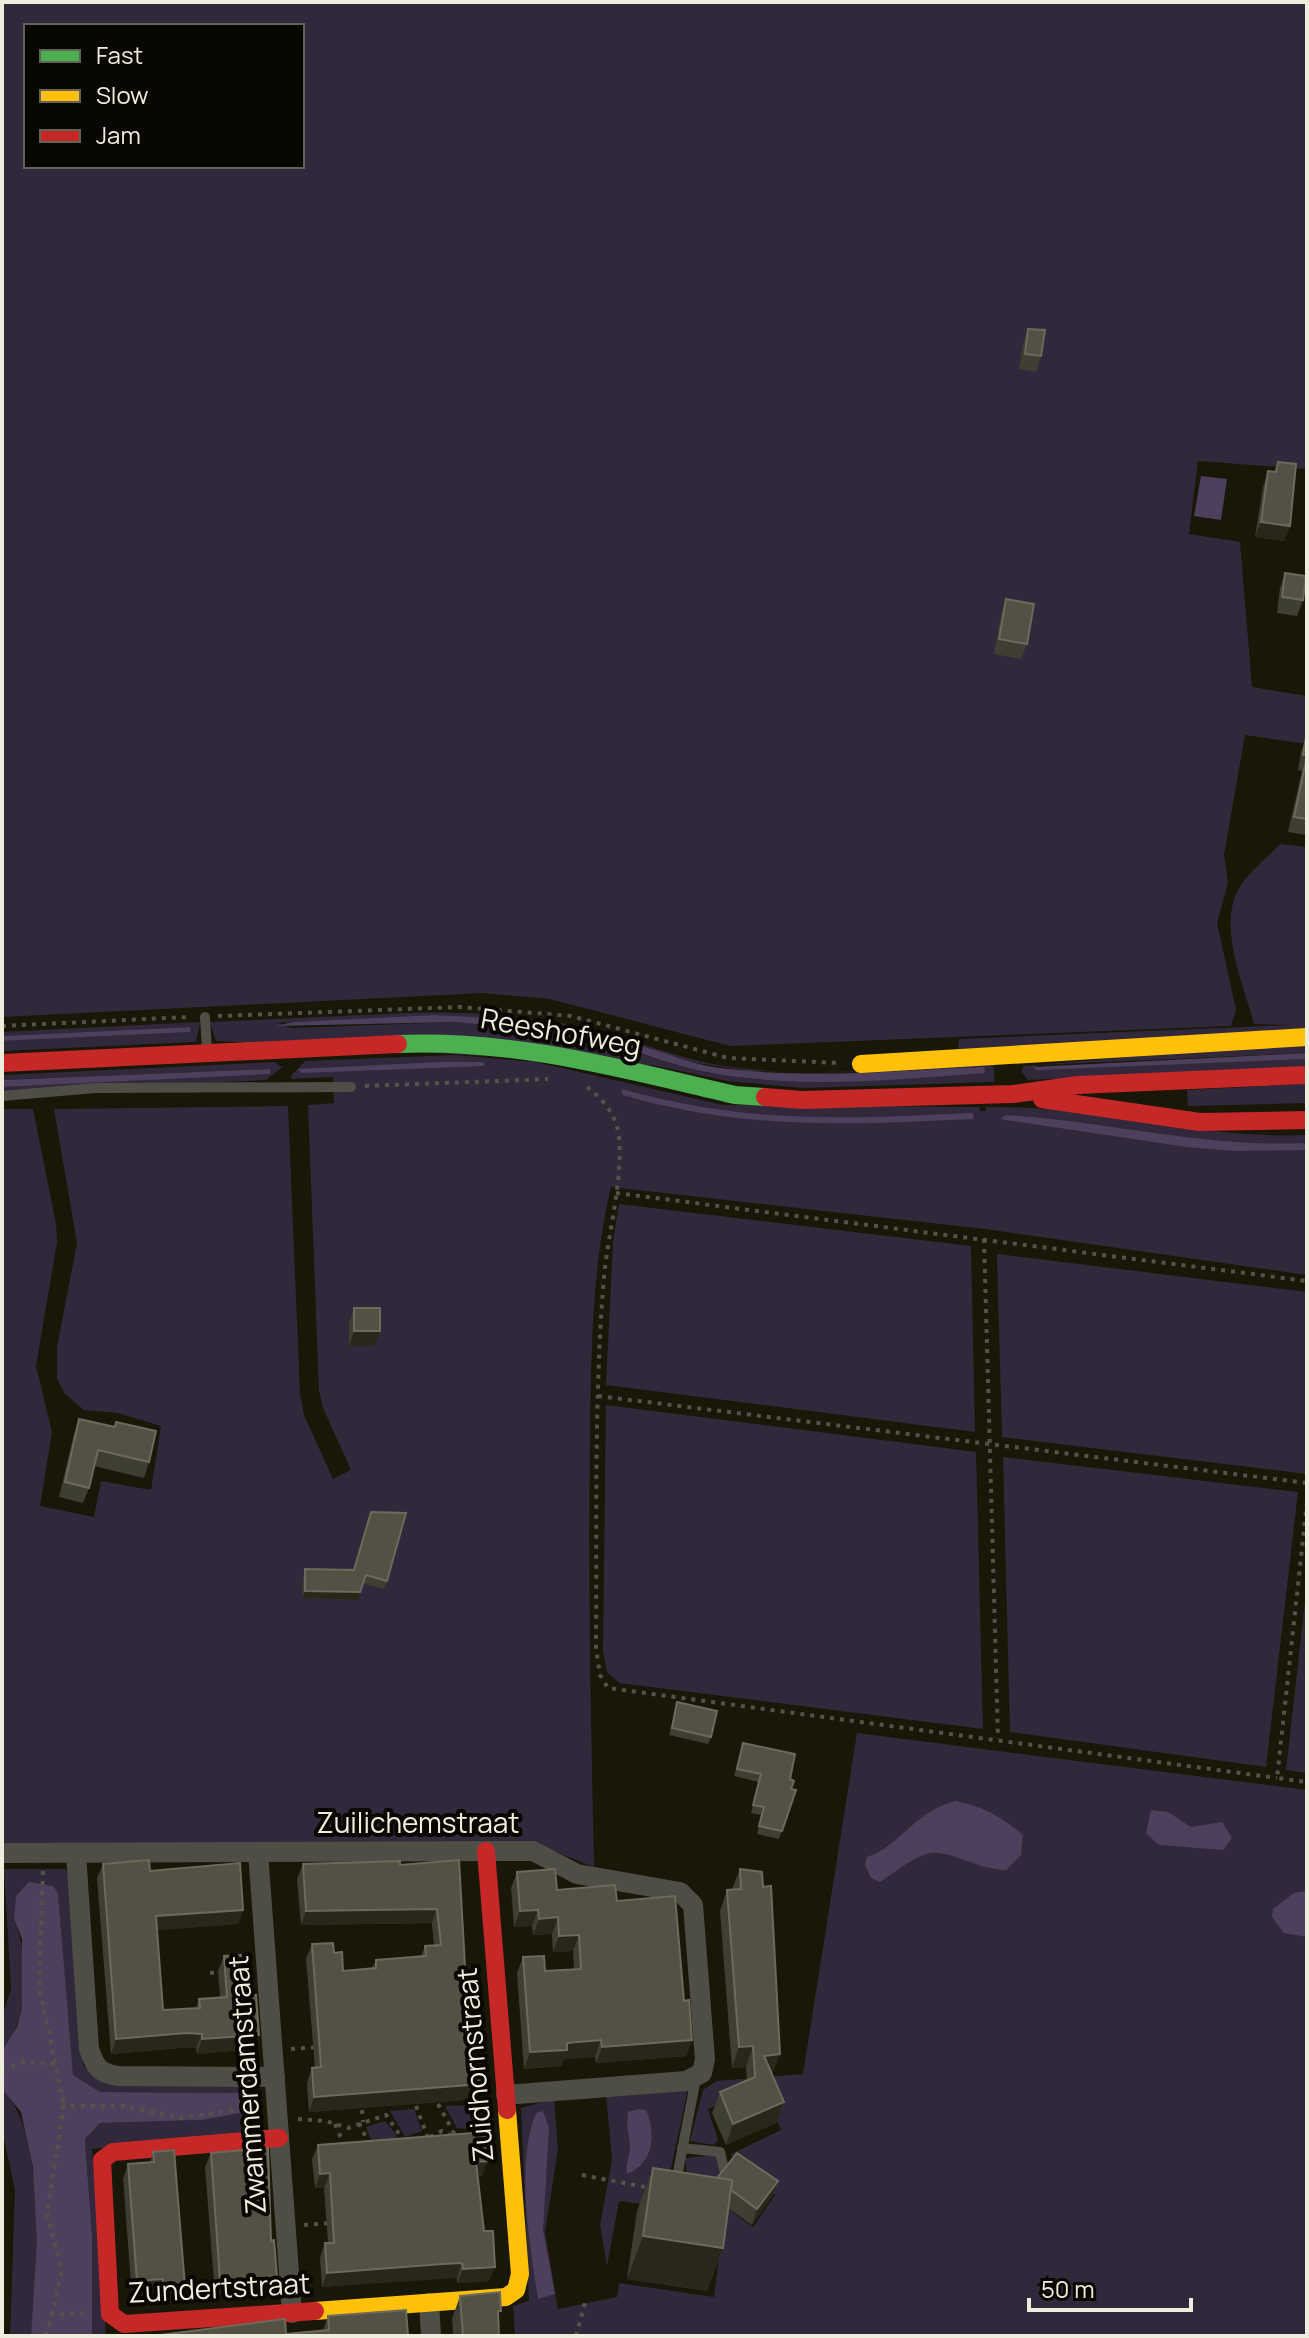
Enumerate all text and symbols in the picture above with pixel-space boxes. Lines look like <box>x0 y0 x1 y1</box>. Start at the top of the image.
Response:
legend <box>24 24 304 168</box>
text: Fast <box>96 38 143 71</box>
text: Slow <box>96 78 149 111</box>
text: Jam <box>96 118 141 151</box>
street label: Reeshofweg <box>478 998 644 1064</box>
street label: Zuilichemstraat <box>316 1803 520 1841</box>
street label: Zwammerdamstraat <box>218 1955 274 2216</box>
street label: Zuidhornstraat <box>447 1966 501 2164</box>
scale bar <box>1029 2262 1191 2312</box>
street label: Zundertstraat <box>127 2263 311 2311</box>
text: 50 m <box>1041 2272 1095 2305</box>

